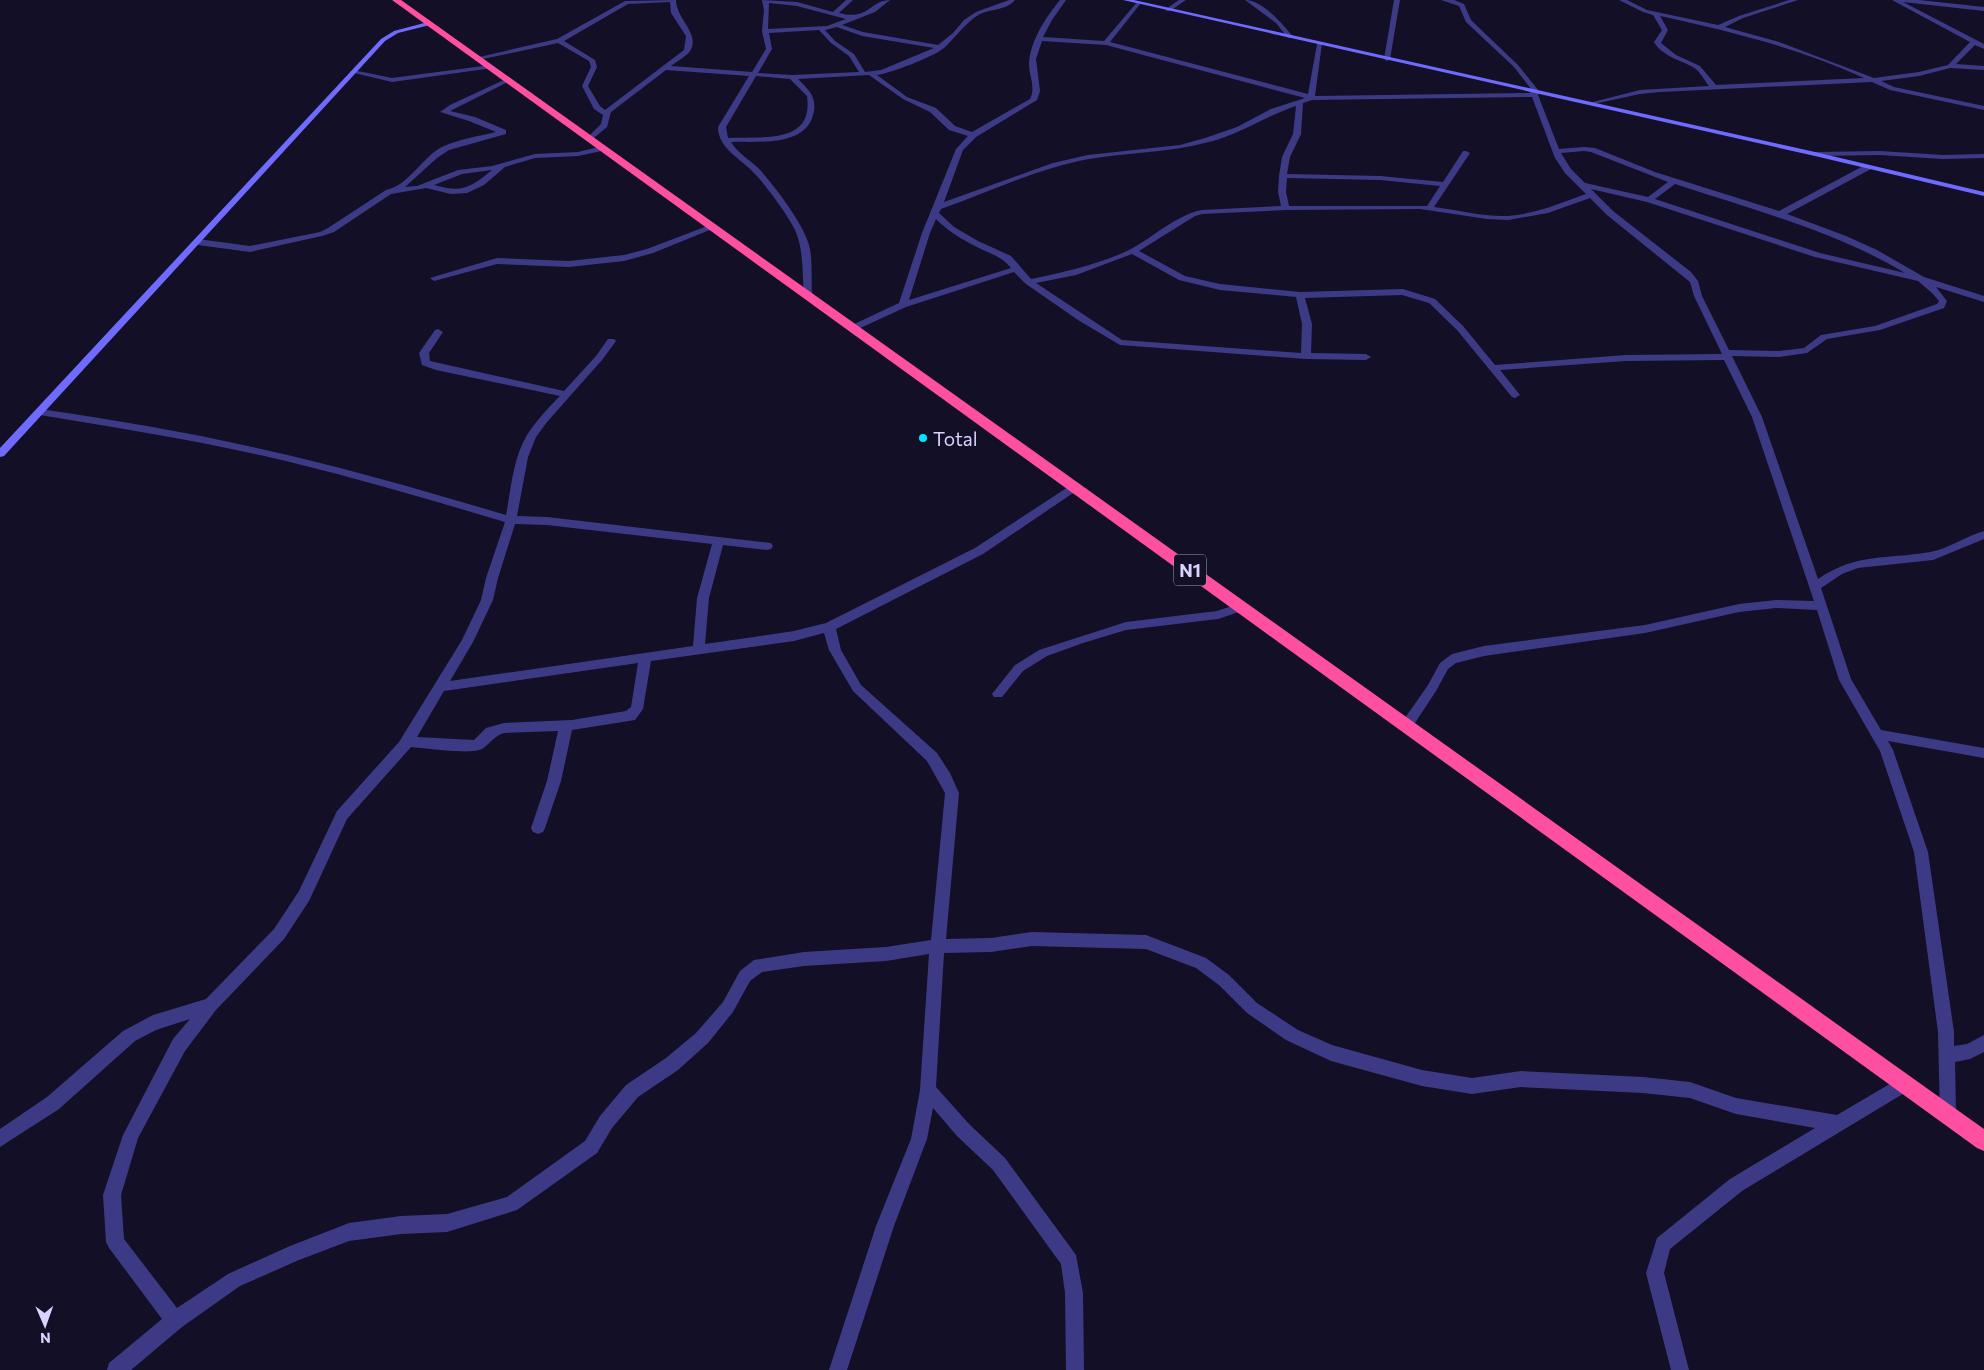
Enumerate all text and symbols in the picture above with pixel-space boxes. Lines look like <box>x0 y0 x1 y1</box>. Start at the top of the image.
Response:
place label: Total <box>933 427 977 450</box>
marker: Total <box>917 432 929 444</box>
road number: N1 <box>1174 554 1206 586</box>
north arrow <box>20 1300 70 1350</box>
text: N <box>40 1330 51 1347</box>

